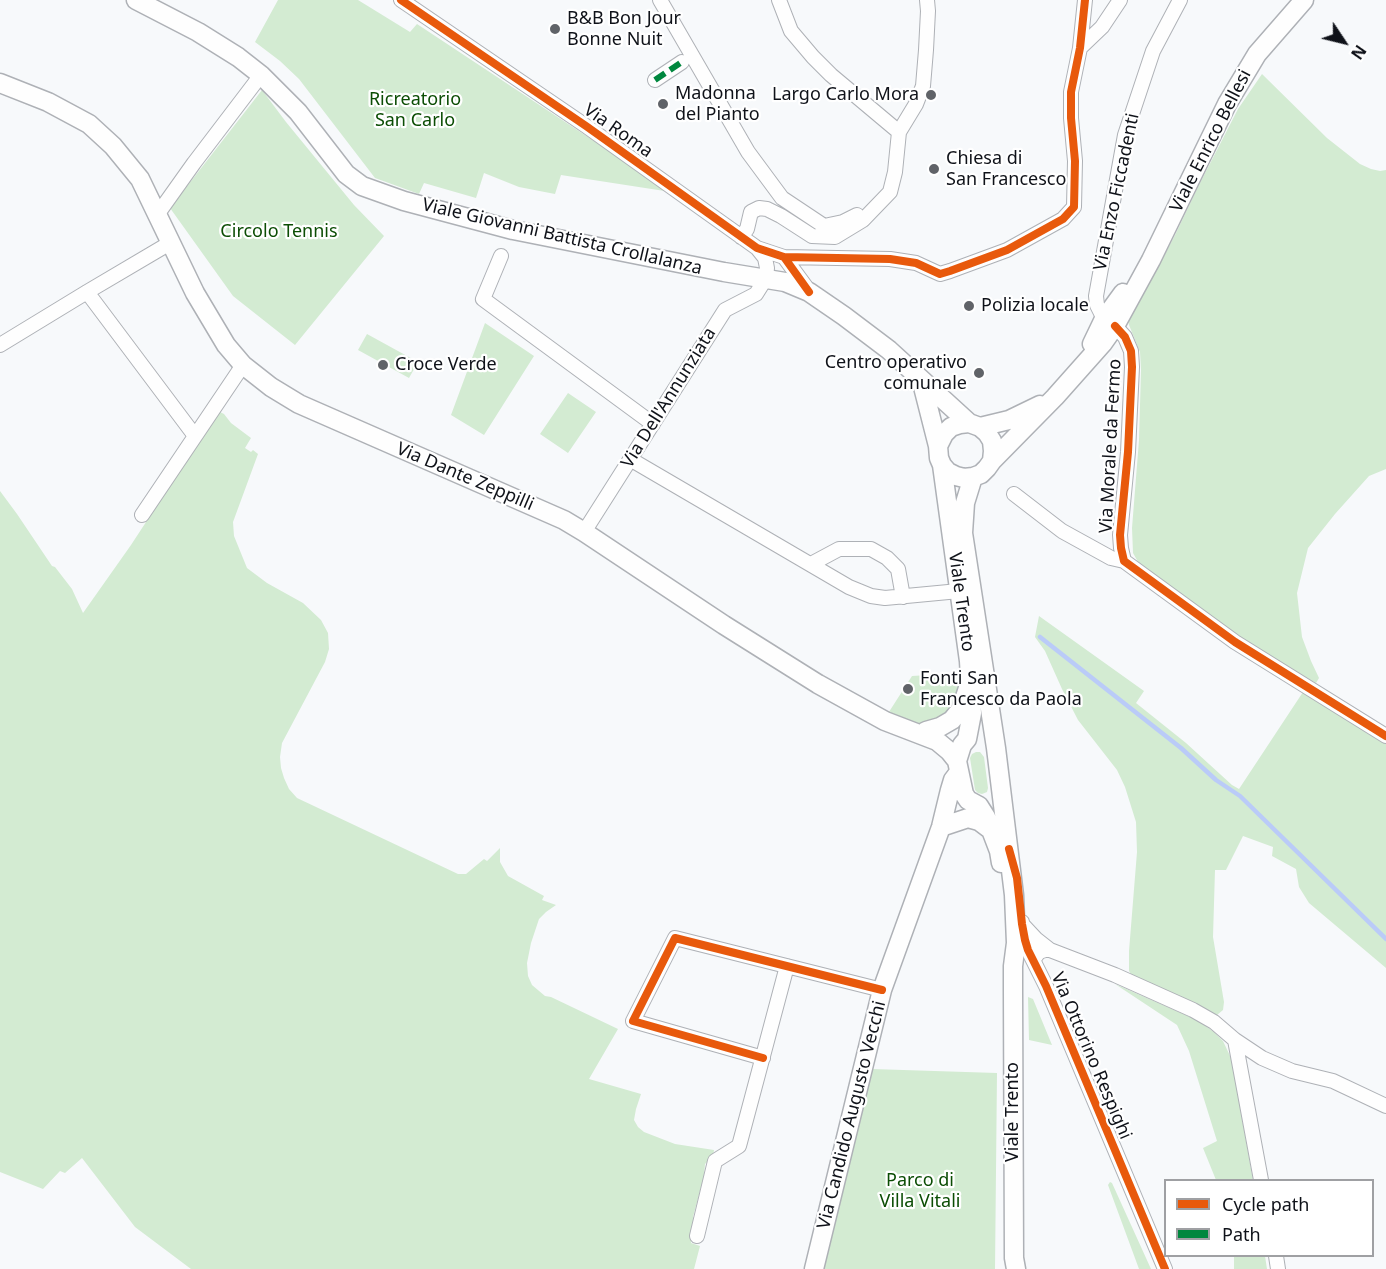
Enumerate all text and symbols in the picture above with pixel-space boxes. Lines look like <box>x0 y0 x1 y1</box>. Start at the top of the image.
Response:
place label: B&B Bon Jour Bonne Nuit <box>567 8 681 50</box>
north arrow <box>1314 12 1374 72</box>
marker: B&B Bon Jour Bonne Nuit <box>548 22 562 36</box>
text: N <box>1346 41 1371 64</box>
street label: Viale Enrico Bellesi <box>1166 66 1256 216</box>
place label: Madonna del Pianto <box>675 83 760 125</box>
place label: Largo Carlo Mora <box>772 84 919 106</box>
marker: Largo Carlo Mora <box>924 88 938 102</box>
park label: Ricreatorio San Carlo <box>369 89 461 132</box>
marker: Madonna del Pianto <box>656 97 670 111</box>
street label: Via Roma <box>579 99 657 163</box>
street label: Via Enzo Ficcadenti <box>1090 111 1144 273</box>
place label: Chiesa di San Francesco <box>946 148 1066 190</box>
marker: Chiesa di San Francesco <box>927 162 941 176</box>
street label: Viale Giovanni Battista Crollalanza <box>420 194 704 280</box>
park label: Circolo Tennis <box>220 221 338 243</box>
place label: Polizia locale <box>981 295 1089 317</box>
marker: Polizia locale <box>962 299 976 313</box>
street label: Via Dell'Annunziata <box>617 324 721 472</box>
place label: Centro operativo comunale <box>825 352 967 394</box>
place label: Croce Verde <box>395 354 497 376</box>
marker: Croce Verde <box>376 358 390 372</box>
street label: Via Morale da Fermo <box>1096 358 1126 534</box>
marker: Centro operativo comunale <box>972 366 986 380</box>
street label: Via Dante Zeppilli <box>393 438 537 516</box>
street label: Viale Trento <box>943 551 979 653</box>
place label: Fonti San Francesco da Paola <box>920 668 1082 710</box>
marker: Fonti San Francesco da Paola <box>901 682 915 696</box>
street label: Via Ottorino Respighi <box>1046 969 1136 1143</box>
street label: Via Candido Augusto Vecchi <box>813 999 891 1231</box>
street label: Viale Trento <box>1002 1062 1024 1162</box>
park label: Parco di Villa Vitali <box>880 1170 960 1212</box>
legend <box>1164 1179 1374 1257</box>
text: Cycle path <box>1222 1192 1309 1216</box>
text: Path <box>1222 1222 1261 1246</box>

